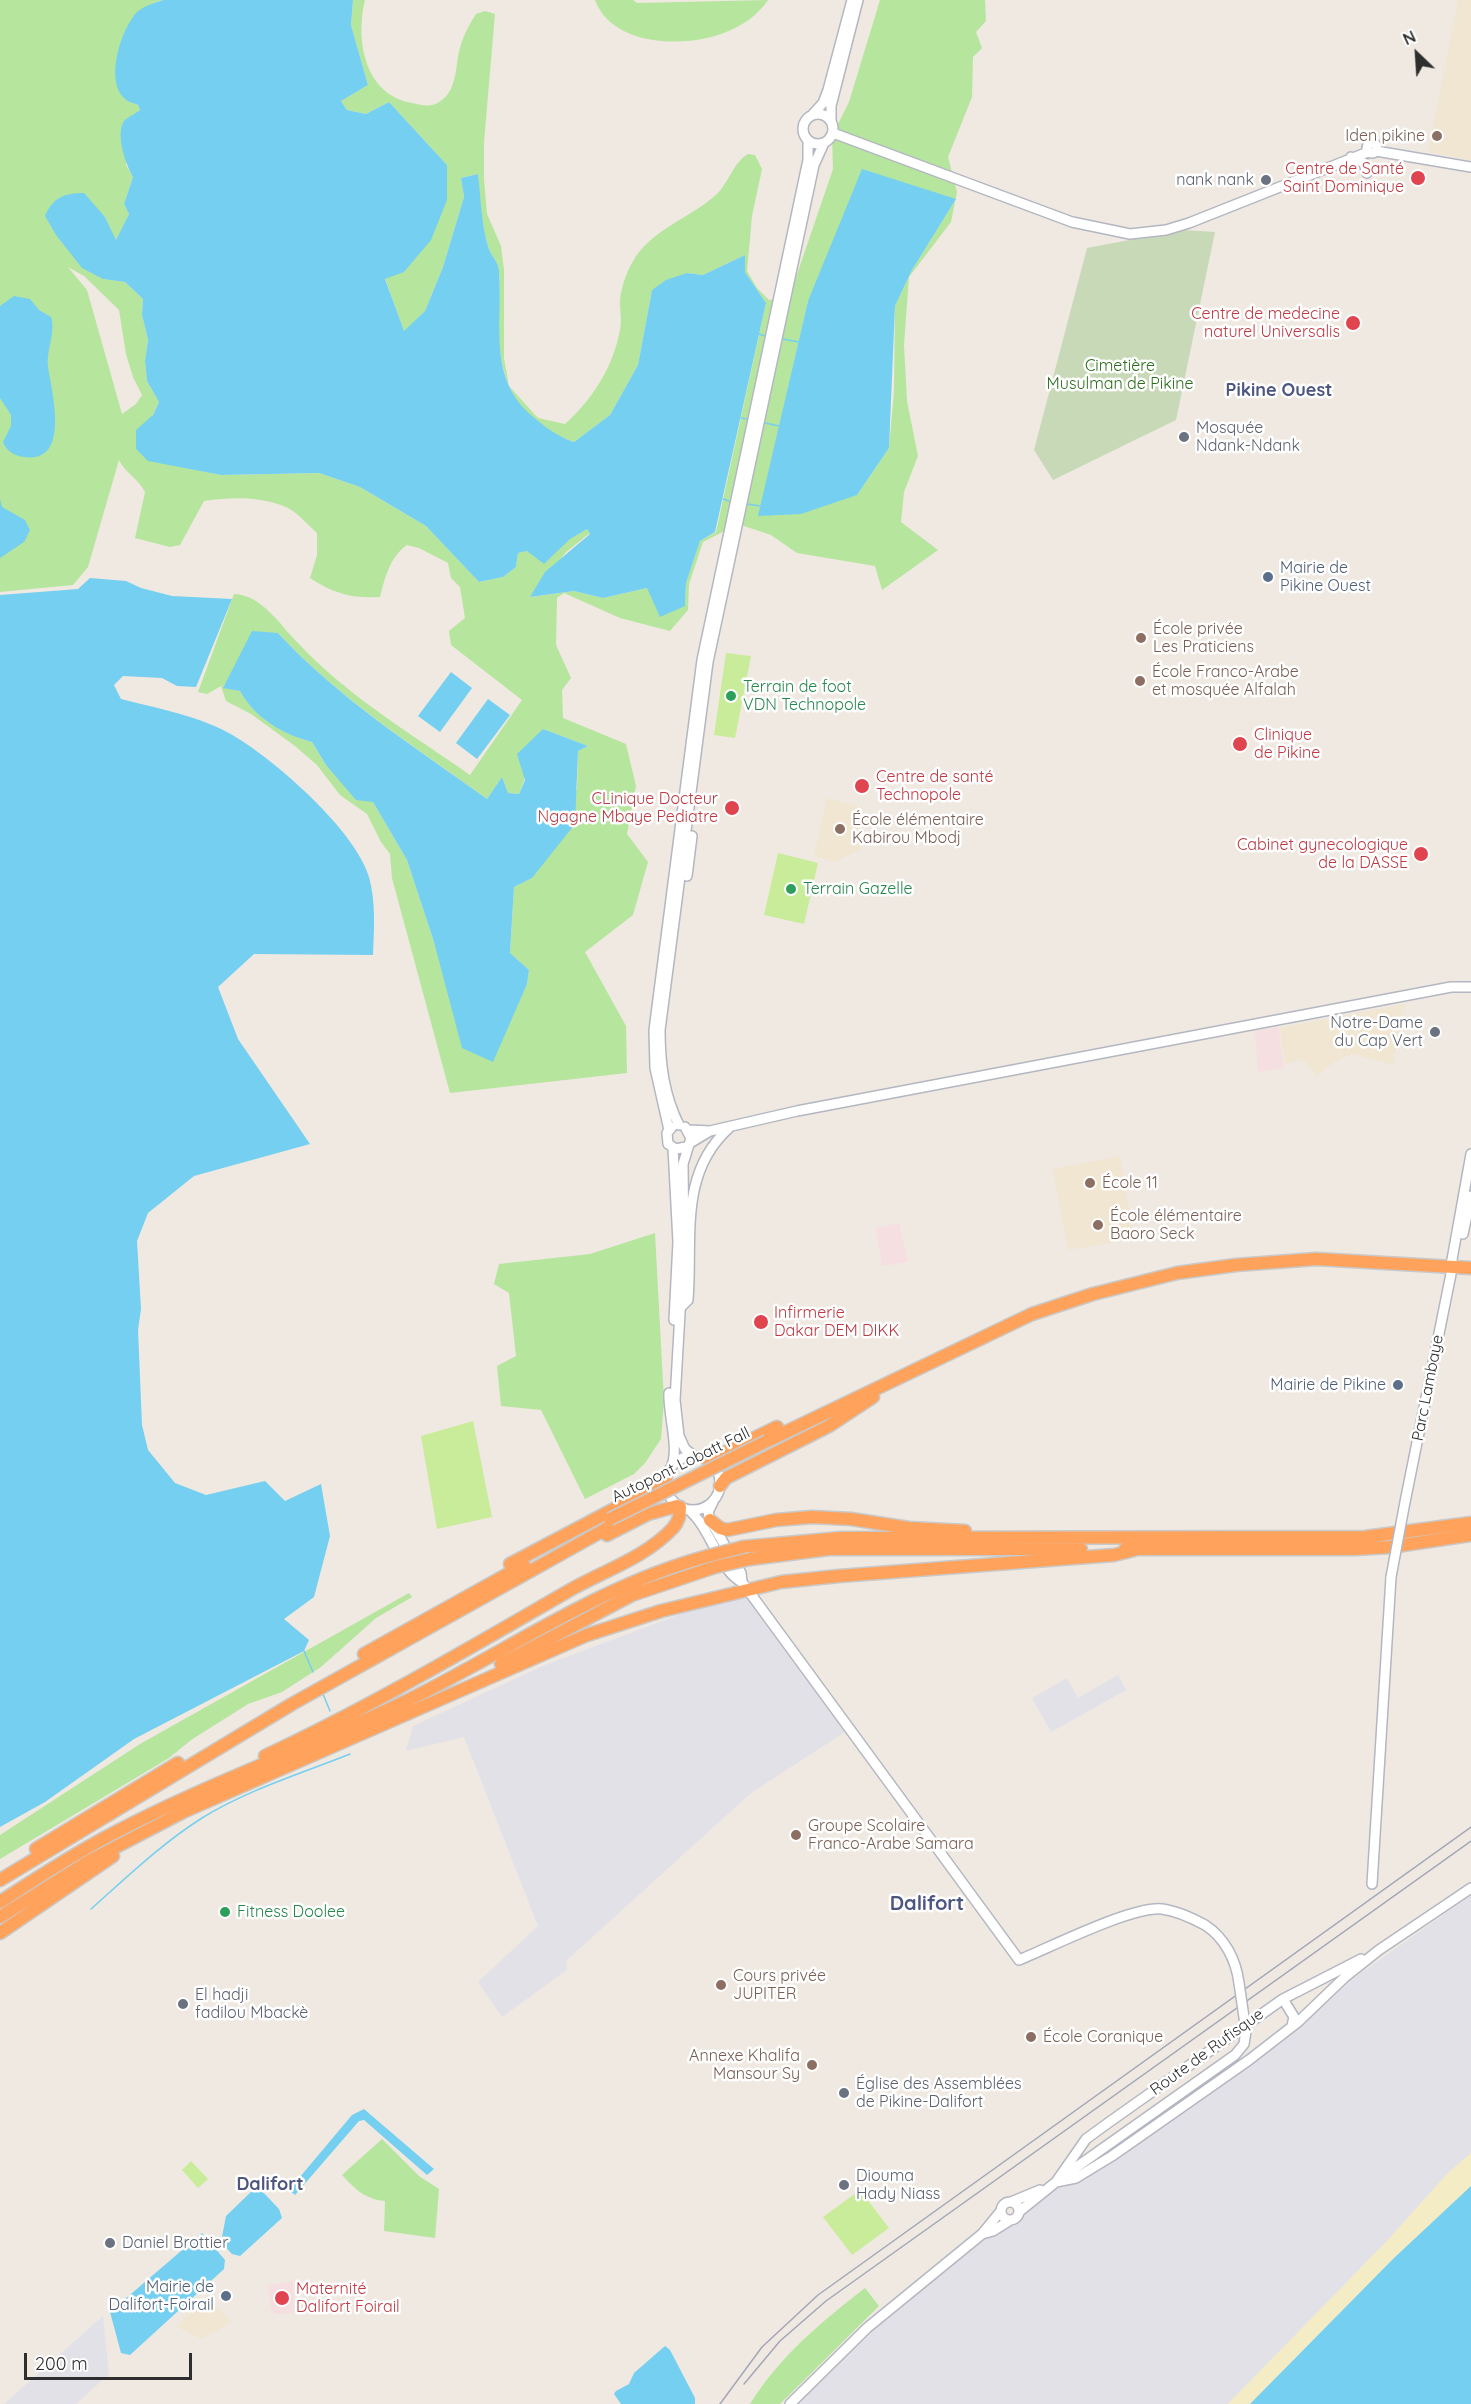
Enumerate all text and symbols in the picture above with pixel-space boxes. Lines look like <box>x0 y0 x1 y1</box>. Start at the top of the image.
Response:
north arrow <box>1387 24 1447 84</box>
text: N <box>1400 26 1419 49</box>
place label: Iden pikine <box>1345 126 1425 146</box>
marker: Iden pikine <box>1430 129 1444 143</box>
place label: Centre de Santé Saint Dominique <box>1283 159 1404 197</box>
marker: Centre de Santé Saint Dominique <box>1409 169 1427 187</box>
place label: nank nank <box>1176 170 1254 190</box>
marker: nank nank <box>1259 173 1273 187</box>
place label: Centre de medecine naturel Universalis <box>1191 304 1340 342</box>
marker: Centre de medecine naturel Universalis <box>1344 314 1362 332</box>
park label: Cimetière Musulman de Pikine <box>1047 356 1193 394</box>
district label: Pikine Ouest <box>1226 380 1332 402</box>
place label: Mosquée Ndank-Ndank <box>1196 418 1300 456</box>
marker: Mosquée Ndank-Ndank <box>1177 430 1191 444</box>
place label: Mairie de Pikine Ouest <box>1280 558 1371 596</box>
marker: Mairie de Pikine Ouest <box>1261 570 1275 584</box>
place label: École privée Les Praticiens <box>1153 619 1254 657</box>
marker: École privée Les Praticiens <box>1134 631 1148 645</box>
place label: École Franco-Arabe et mosquée Alfalah <box>1152 662 1299 700</box>
marker: École Franco-Arabe et mosquée Alfalah <box>1133 674 1147 688</box>
place label: Terrain de foot VDN Technopole <box>743 677 866 715</box>
marker: Terrain de foot VDN Technopole <box>724 689 738 703</box>
place label: Clinique de Pikine <box>1254 725 1320 763</box>
marker: Clinique de Pikine <box>1231 735 1249 753</box>
place label: Centre de santé Technopole <box>876 767 993 805</box>
marker: Centre de santé Technopole <box>853 777 871 795</box>
place label: CLinique Docteur Ngagne Mbaye Pediatre <box>538 789 718 827</box>
marker: CLinique Docteur Ngagne Mbaye Pediatre <box>723 799 741 817</box>
place label: École élémentaire Kabirou Mbodj <box>852 810 984 848</box>
marker: École élémentaire Kabirou Mbodj <box>833 822 847 836</box>
place label: Cabinet gynecologique de la DASSE <box>1237 835 1408 873</box>
marker: Cabinet gynecologique de la DASSE <box>1412 845 1430 863</box>
place label: Terrain Gazelle <box>803 879 912 899</box>
marker: Terrain Gazelle <box>784 882 798 896</box>
place label: Notre-Dame du Cap Vert <box>1330 1013 1423 1051</box>
marker: Notre-Dame du Cap Vert <box>1428 1025 1442 1039</box>
place label: École 11 <box>1102 1173 1158 1193</box>
marker: École 11 <box>1083 1176 1097 1190</box>
place label: École élémentaire Baoro Seck <box>1110 1206 1242 1244</box>
marker: École élémentaire Baoro Seck <box>1091 1218 1105 1232</box>
place label: Infirmerie Dakar DEM DIKK <box>774 1303 899 1341</box>
marker: Infirmerie Dakar DEM DIKK <box>752 1313 770 1331</box>
street label: Parc Lambaye <box>1408 1333 1448 1443</box>
place label: Mairie de Pikine <box>1270 1375 1386 1395</box>
marker: Mairie de Pikine <box>1391 1378 1405 1392</box>
street label: Autopont Lobatt Fall <box>609 1423 753 1507</box>
place label: Groupe Scolaire Franco-Arabe Samara <box>808 1816 974 1854</box>
marker: Groupe Scolaire Franco-Arabe Samara <box>789 1828 803 1842</box>
district label: Dalifort <box>890 1892 964 1916</box>
place label: Fitness Doolee <box>237 1902 345 1922</box>
marker: Fitness Doolee <box>218 1905 232 1919</box>
place label: Cours privée JUPITER <box>733 1966 826 2004</box>
marker: Cours privée JUPITER <box>714 1978 728 1992</box>
place label: El hadji fadilou Mbackè <box>195 1985 308 2023</box>
marker: El hadji fadilou Mbackè <box>176 1997 190 2011</box>
street label: Route de Rufisque <box>1147 2004 1267 2100</box>
place label: École Coranique <box>1043 2027 1163 2047</box>
marker: École Coranique <box>1024 2030 1038 2044</box>
place label: Annexe Khalifa Mansour Sy <box>689 2046 800 2084</box>
marker: Annexe Khalifa Mansour Sy <box>805 2058 819 2072</box>
place label: Église des Assemblées de Pikine-Dalifort <box>856 2074 1021 2112</box>
marker: Église des Assemblées de Pikine-Dalifort <box>837 2086 851 2100</box>
place label: Diouma Hady Niass <box>856 2166 940 2204</box>
district label: Dalifort <box>236 2174 304 2196</box>
marker: Diouma Hady Niass <box>837 2178 851 2192</box>
place label: Daniel Brottier <box>122 2233 228 2253</box>
marker: Daniel Brottier <box>103 2236 117 2250</box>
place label: Mairie de Dalifort-Foirail <box>108 2277 214 2315</box>
place label: Maternité Dalifort Foirail <box>296 2279 400 2317</box>
marker: Mairie de Dalifort-Foirail <box>219 2289 233 2303</box>
marker: Maternité Dalifort Foirail <box>273 2289 291 2307</box>
scale bar <box>27 2341 195 2379</box>
text: 200 m <box>35 2352 88 2375</box>

